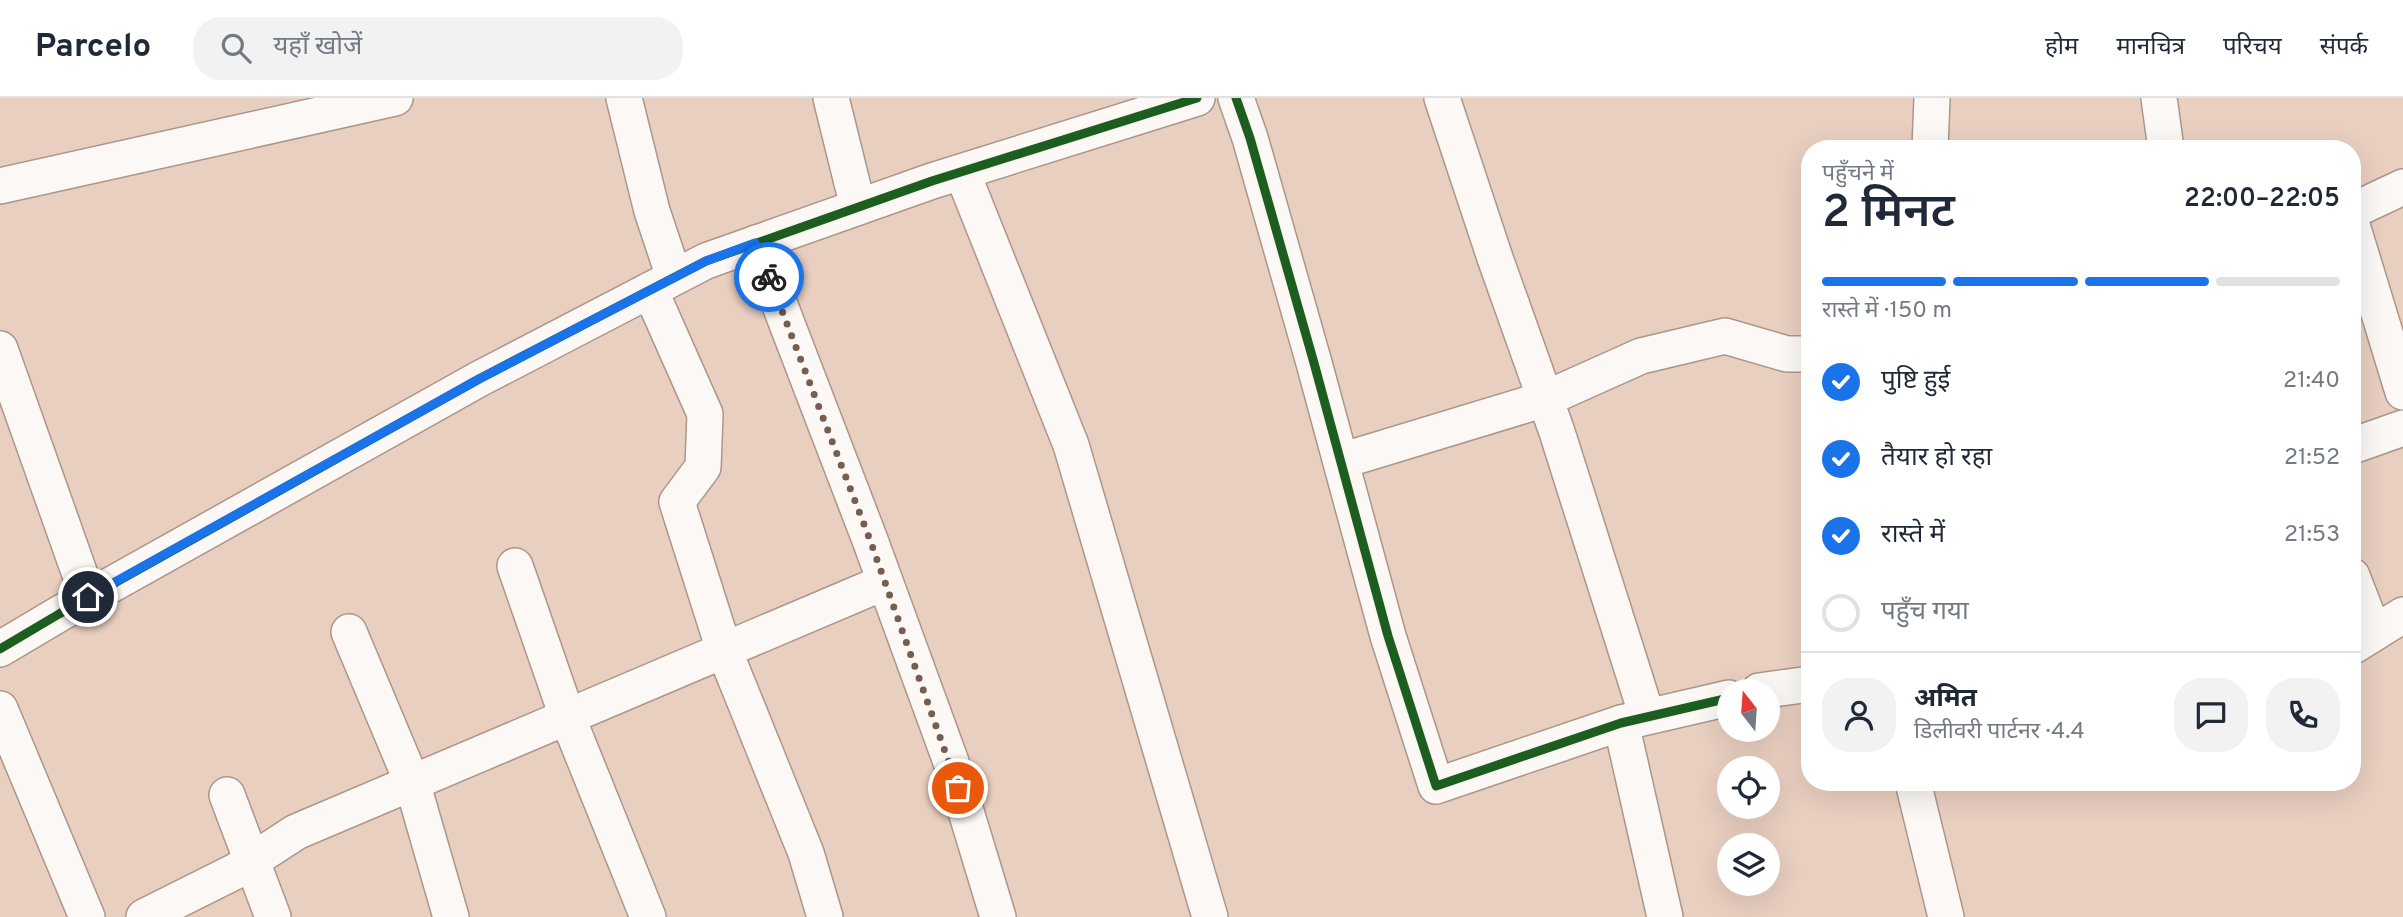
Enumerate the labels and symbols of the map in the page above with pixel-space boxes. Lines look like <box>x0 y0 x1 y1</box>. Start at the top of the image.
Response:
courier <box>734 242 804 312</box>
pin <box>58 567 118 627</box>
north arrow <box>1717 679 1780 742</box>
pin <box>928 758 988 818</box>

